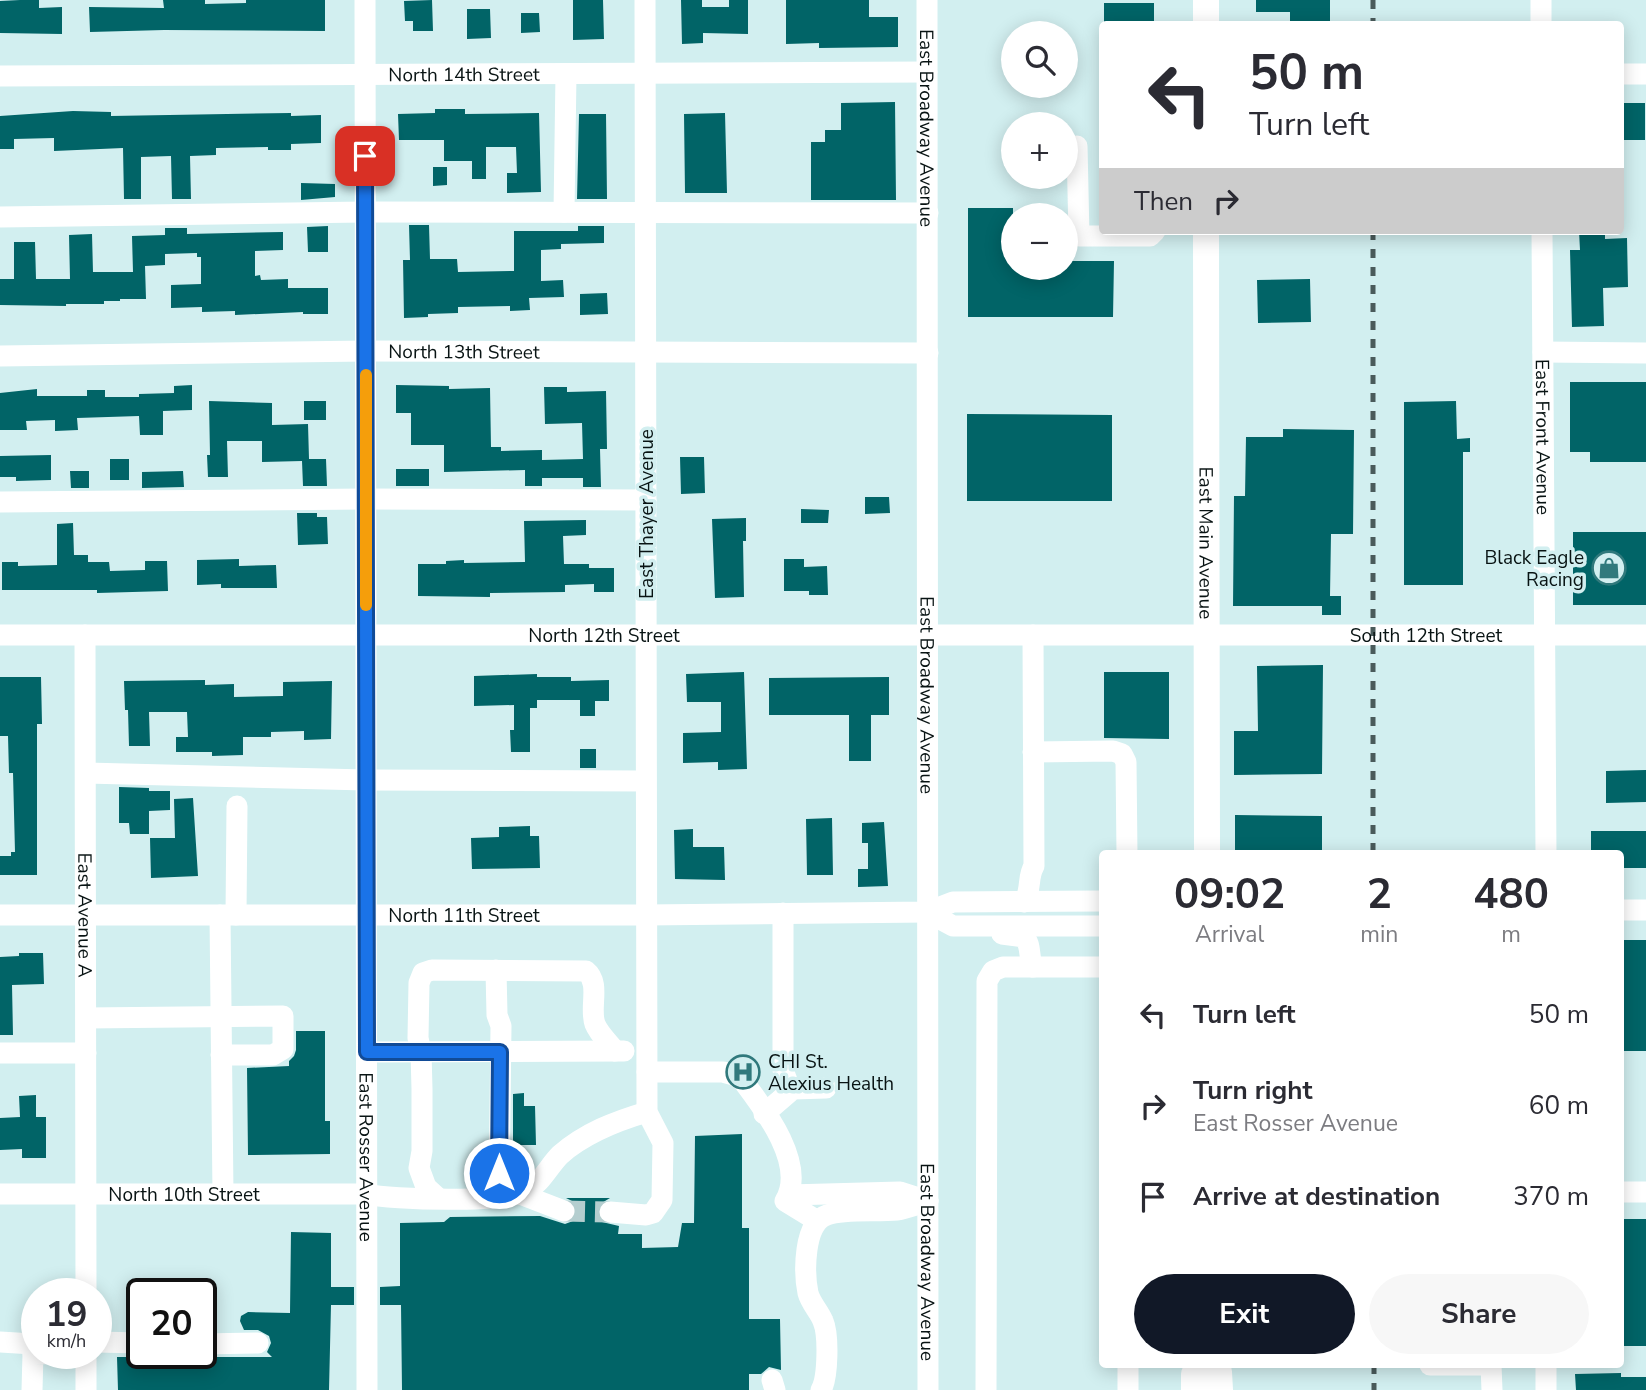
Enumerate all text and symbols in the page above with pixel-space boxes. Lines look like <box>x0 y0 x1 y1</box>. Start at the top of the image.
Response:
map controls <box>1001 21 1078 280</box>
button: search <box>1001 21 1078 98</box>
street label: East Broadway Avenue <box>913 29 939 227</box>
text: 50 m <box>1249 39 1364 106</box>
icon: left <box>1134 49 1225 140</box>
street label: North 14th Street <box>388 62 540 88</box>
text: Turn left <box>1249 103 1369 146</box>
button: + <box>1001 112 1078 189</box>
pin <box>335 126 395 186</box>
icon: arrive <box>346 137 384 175</box>
icon: right <box>1207 182 1245 220</box>
text: Then <box>1134 184 1193 219</box>
button: − <box>1001 203 1078 280</box>
street label: North 13th Street <box>388 339 540 366</box>
street label: East Front Avenue <box>1529 359 1556 515</box>
street label: East Thayer Avenue <box>634 429 660 599</box>
street label: East Main Avenue <box>1192 467 1219 619</box>
place label: Black Eagle Racing <box>1485 545 1584 593</box>
shop icon: Black Eagle Racing <box>1590 549 1628 587</box>
street label: East Broadway Avenue <box>913 596 940 794</box>
street label: North 12th Street <box>528 623 680 649</box>
street label: South 12th Street <box>1350 623 1503 649</box>
street label: East Avenue A <box>71 852 98 978</box>
text: 09:02 <box>1174 866 1285 923</box>
text: 2 <box>1367 866 1392 923</box>
text: 480 <box>1473 866 1549 923</box>
street label: North 11th Street <box>388 903 540 929</box>
text: Arrival <box>1195 919 1264 950</box>
text: min <box>1360 919 1398 950</box>
text: m <box>1501 919 1521 950</box>
icon: left <box>1134 996 1172 1034</box>
text: Turn left <box>1193 997 1296 1032</box>
text: 50 m <box>1529 997 1589 1032</box>
place label: CHI St. Alexius Health <box>768 1049 894 1097</box>
hospital icon: CHI St. Alexius Health <box>724 1053 762 1091</box>
street label: East Rosser Avenue <box>353 1072 379 1242</box>
text: Turn right <box>1193 1073 1312 1108</box>
icon: right <box>1134 1087 1172 1125</box>
text: 60 m <box>1529 1088 1589 1123</box>
text: East Rosser Avenue <box>1193 1108 1398 1139</box>
position arrow <box>462 1136 536 1210</box>
street label: East Broadway Avenue <box>914 1163 940 1361</box>
icon: arrive <box>1134 1178 1172 1216</box>
text: Arrive at destination <box>1193 1179 1440 1214</box>
text: 370 m <box>1513 1179 1589 1214</box>
street label: North 10th Street <box>108 1182 260 1208</box>
button: Exit <box>1134 1274 1355 1354</box>
button: Share <box>1369 1274 1589 1354</box>
speed limit sign: 20 <box>126 1278 217 1369</box>
text: 19 <box>45 1291 88 1338</box>
text: km/h <box>47 1329 86 1353</box>

